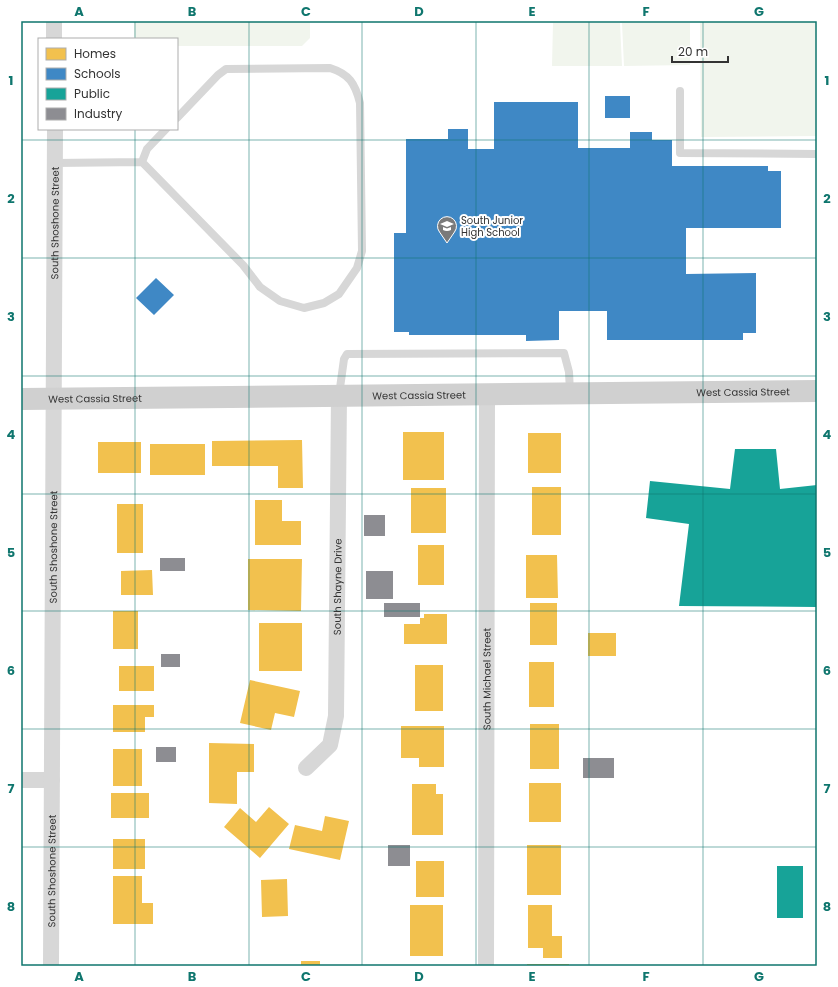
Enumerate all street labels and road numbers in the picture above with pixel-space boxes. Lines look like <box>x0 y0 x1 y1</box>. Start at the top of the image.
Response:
street label: South Shoshone Street <box>47 166 63 279</box>
street label: West Cassia Street <box>696 384 790 400</box>
street label: West Cassia Street <box>372 388 466 403</box>
street label: West Cassia Street <box>48 391 142 407</box>
street label: South Shoshone Street <box>46 490 61 603</box>
street label: South Shayne Drive <box>330 539 346 635</box>
street label: South Michael Street <box>479 627 495 730</box>
street label: South Shoshone Street <box>44 814 60 927</box>

